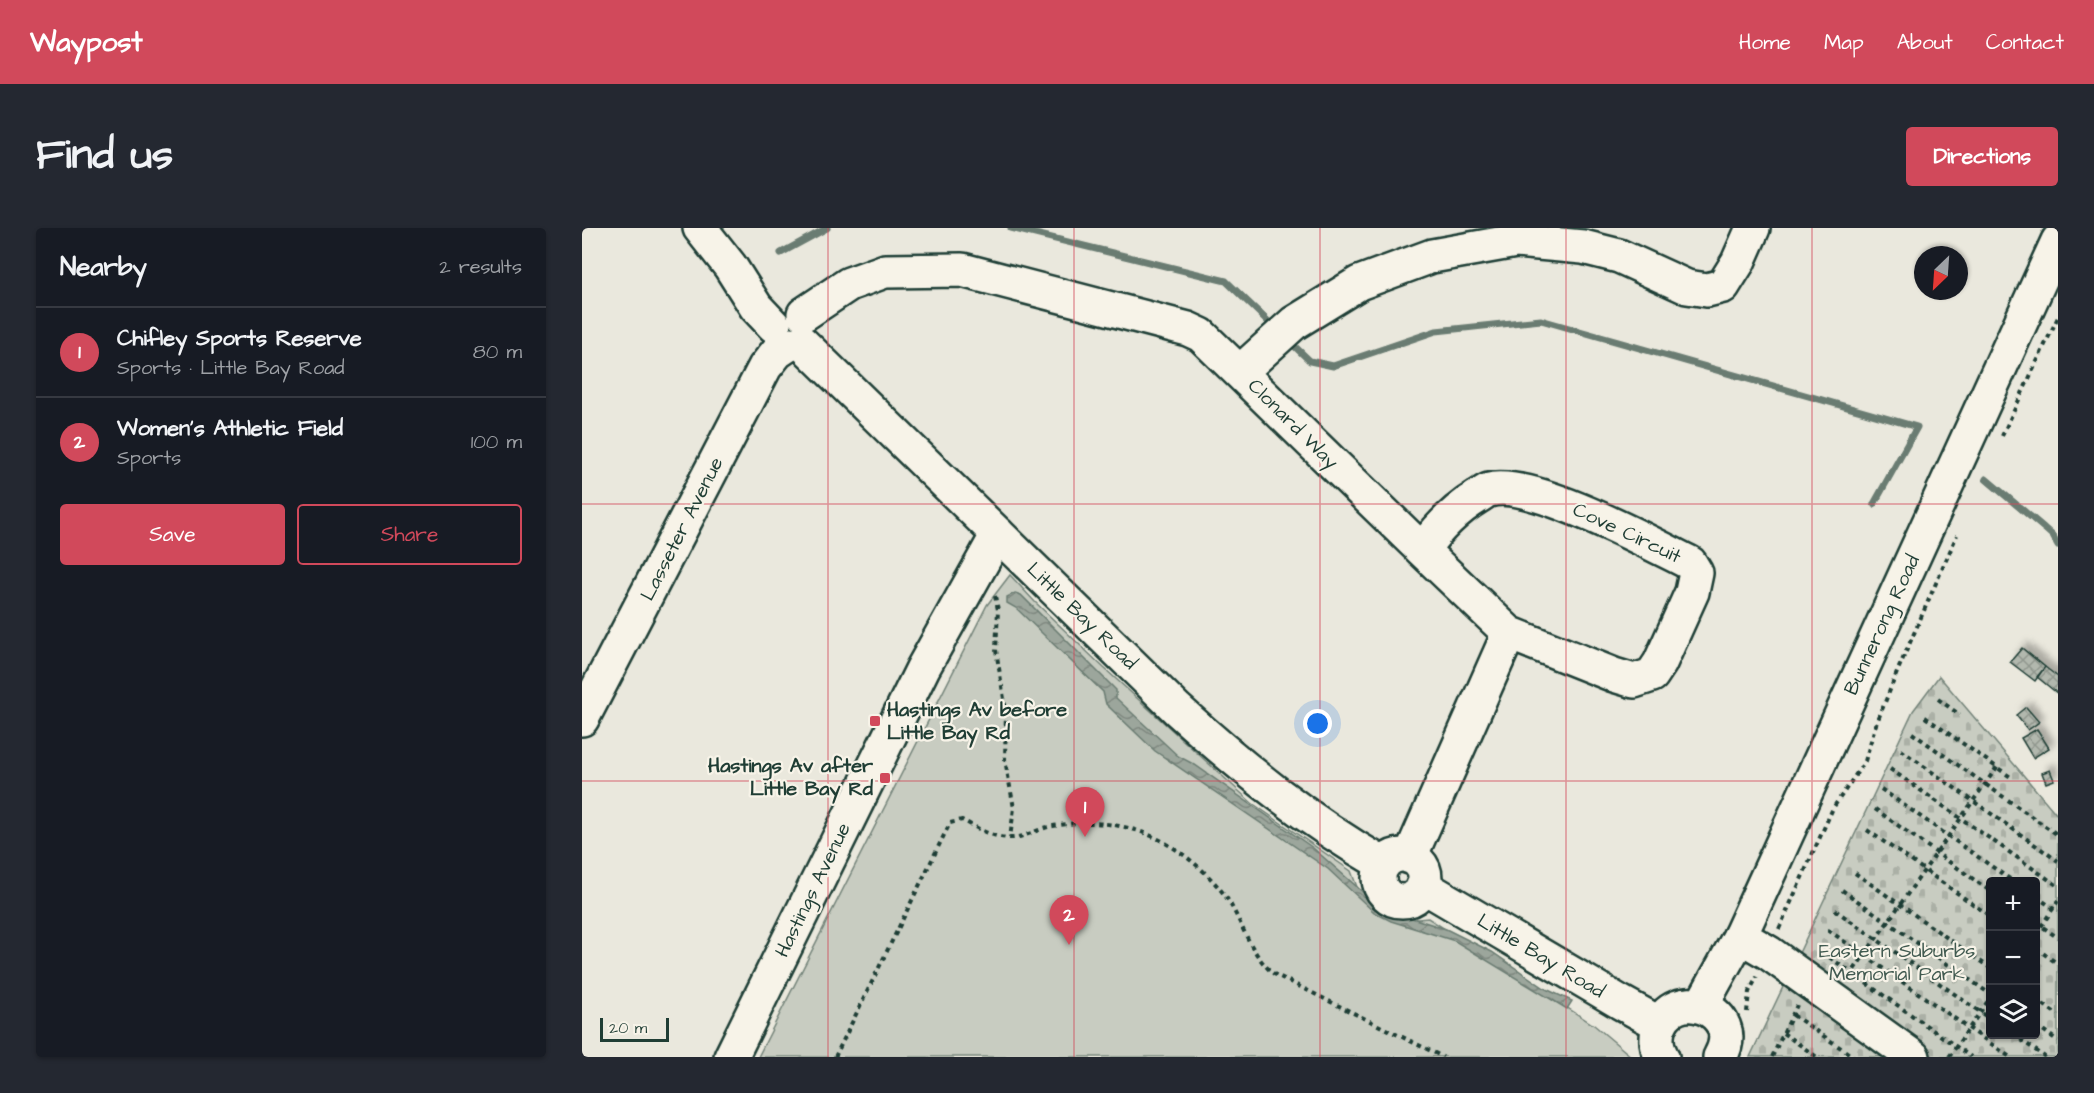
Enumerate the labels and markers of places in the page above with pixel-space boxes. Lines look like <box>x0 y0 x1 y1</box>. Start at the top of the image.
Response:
place label: Hastings Av before Little Bay Rd <box>887 696 1067 748</box>
marker: Hastings Av before Little Bay Rd <box>868 714 882 728</box>
place label: Hastings Av after Little Bay Rd <box>708 752 874 804</box>
marker: Hastings Av after Little Bay Rd <box>878 771 892 785</box>
pin: 1 <box>1066 788 1104 837</box>
pin: 2 <box>1050 896 1088 945</box>

